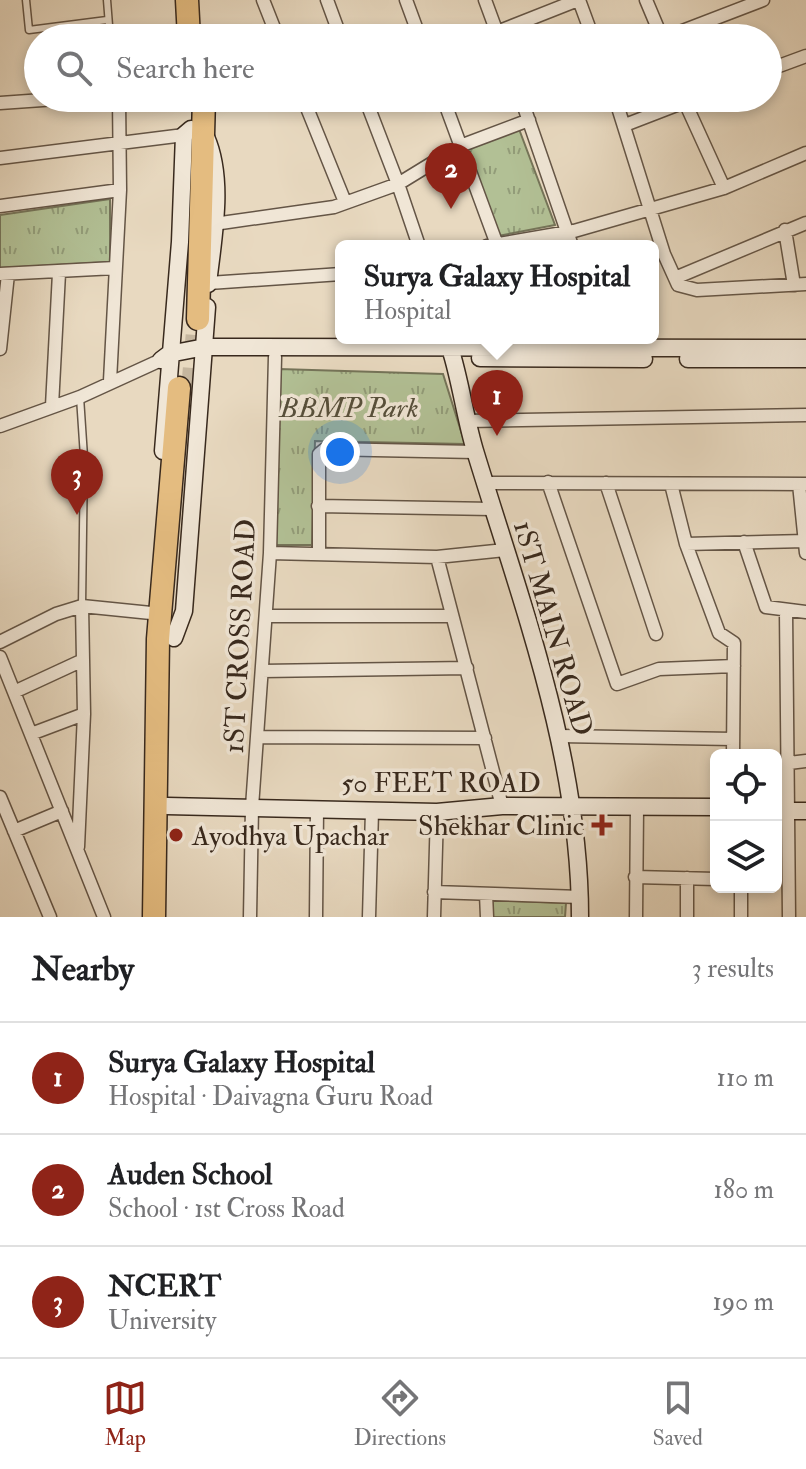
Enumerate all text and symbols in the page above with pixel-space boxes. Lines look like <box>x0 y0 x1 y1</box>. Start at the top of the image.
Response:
search box <box>24 24 782 112</box>
icon: search <box>52 46 96 90</box>
text: Search here <box>116 50 255 87</box>
pin: 2 <box>425 143 477 209</box>
popup <box>335 240 659 344</box>
text: Surya Galaxy Hospital <box>364 258 630 295</box>
text: Hospital <box>364 295 452 327</box>
pin: 1 <box>471 370 523 436</box>
park label: BBMP Park <box>277 391 419 426</box>
your location <box>320 432 360 472</box>
pin: 3 <box>51 449 103 515</box>
street label: 1ST MAIN ROAD <box>505 517 600 740</box>
street label: 1ST CROSS ROAD <box>217 518 264 754</box>
map controls <box>710 749 782 893</box>
button: locate <box>710 749 782 821</box>
street label: 50 FEET ROAD <box>341 766 541 801</box>
place label: Shekhar Clinic <box>418 809 584 844</box>
marker: Shekhar Clinic <box>591 814 613 836</box>
place label: Ayodhya Upachar <box>191 819 390 854</box>
button: layers <box>710 821 782 893</box>
marker: Ayodhya Upachar <box>167 826 185 844</box>
text: Nearby <box>32 948 134 991</box>
text: 3 results <box>692 953 774 985</box>
text: Surya Galaxy Hospital <box>108 1044 375 1081</box>
text: 1 <box>53 1062 63 1094</box>
text: 110 m <box>717 1062 774 1094</box>
text: Hospital · Daivagna Guru Road <box>108 1081 433 1113</box>
text: Auden School <box>108 1156 273 1193</box>
text: 2 <box>51 1174 65 1206</box>
text: 180 m <box>714 1174 774 1206</box>
text: School · 1st Cross Road <box>108 1193 345 1225</box>
text: NCERT <box>108 1268 221 1305</box>
text: 3 <box>53 1286 63 1318</box>
text: 190 m <box>713 1286 774 1318</box>
text: University <box>108 1305 216 1337</box>
tab: Map <box>103 1376 147 1452</box>
tab: Directions <box>354 1376 446 1452</box>
tab: Saved <box>653 1376 703 1452</box>

